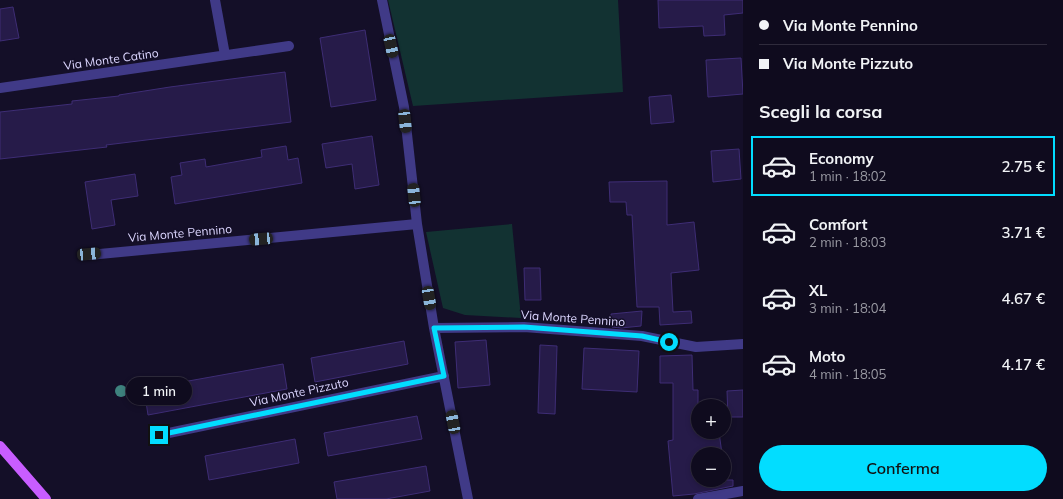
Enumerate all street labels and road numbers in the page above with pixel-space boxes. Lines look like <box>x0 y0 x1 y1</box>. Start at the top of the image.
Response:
street label: Via Monte Catino <box>63 45 160 73</box>
street label: Via Monte Pennino <box>127 221 233 245</box>
street label: Via Monte Pennino <box>520 307 626 329</box>
street label: Via Monte Pizzuto <box>248 374 350 410</box>

